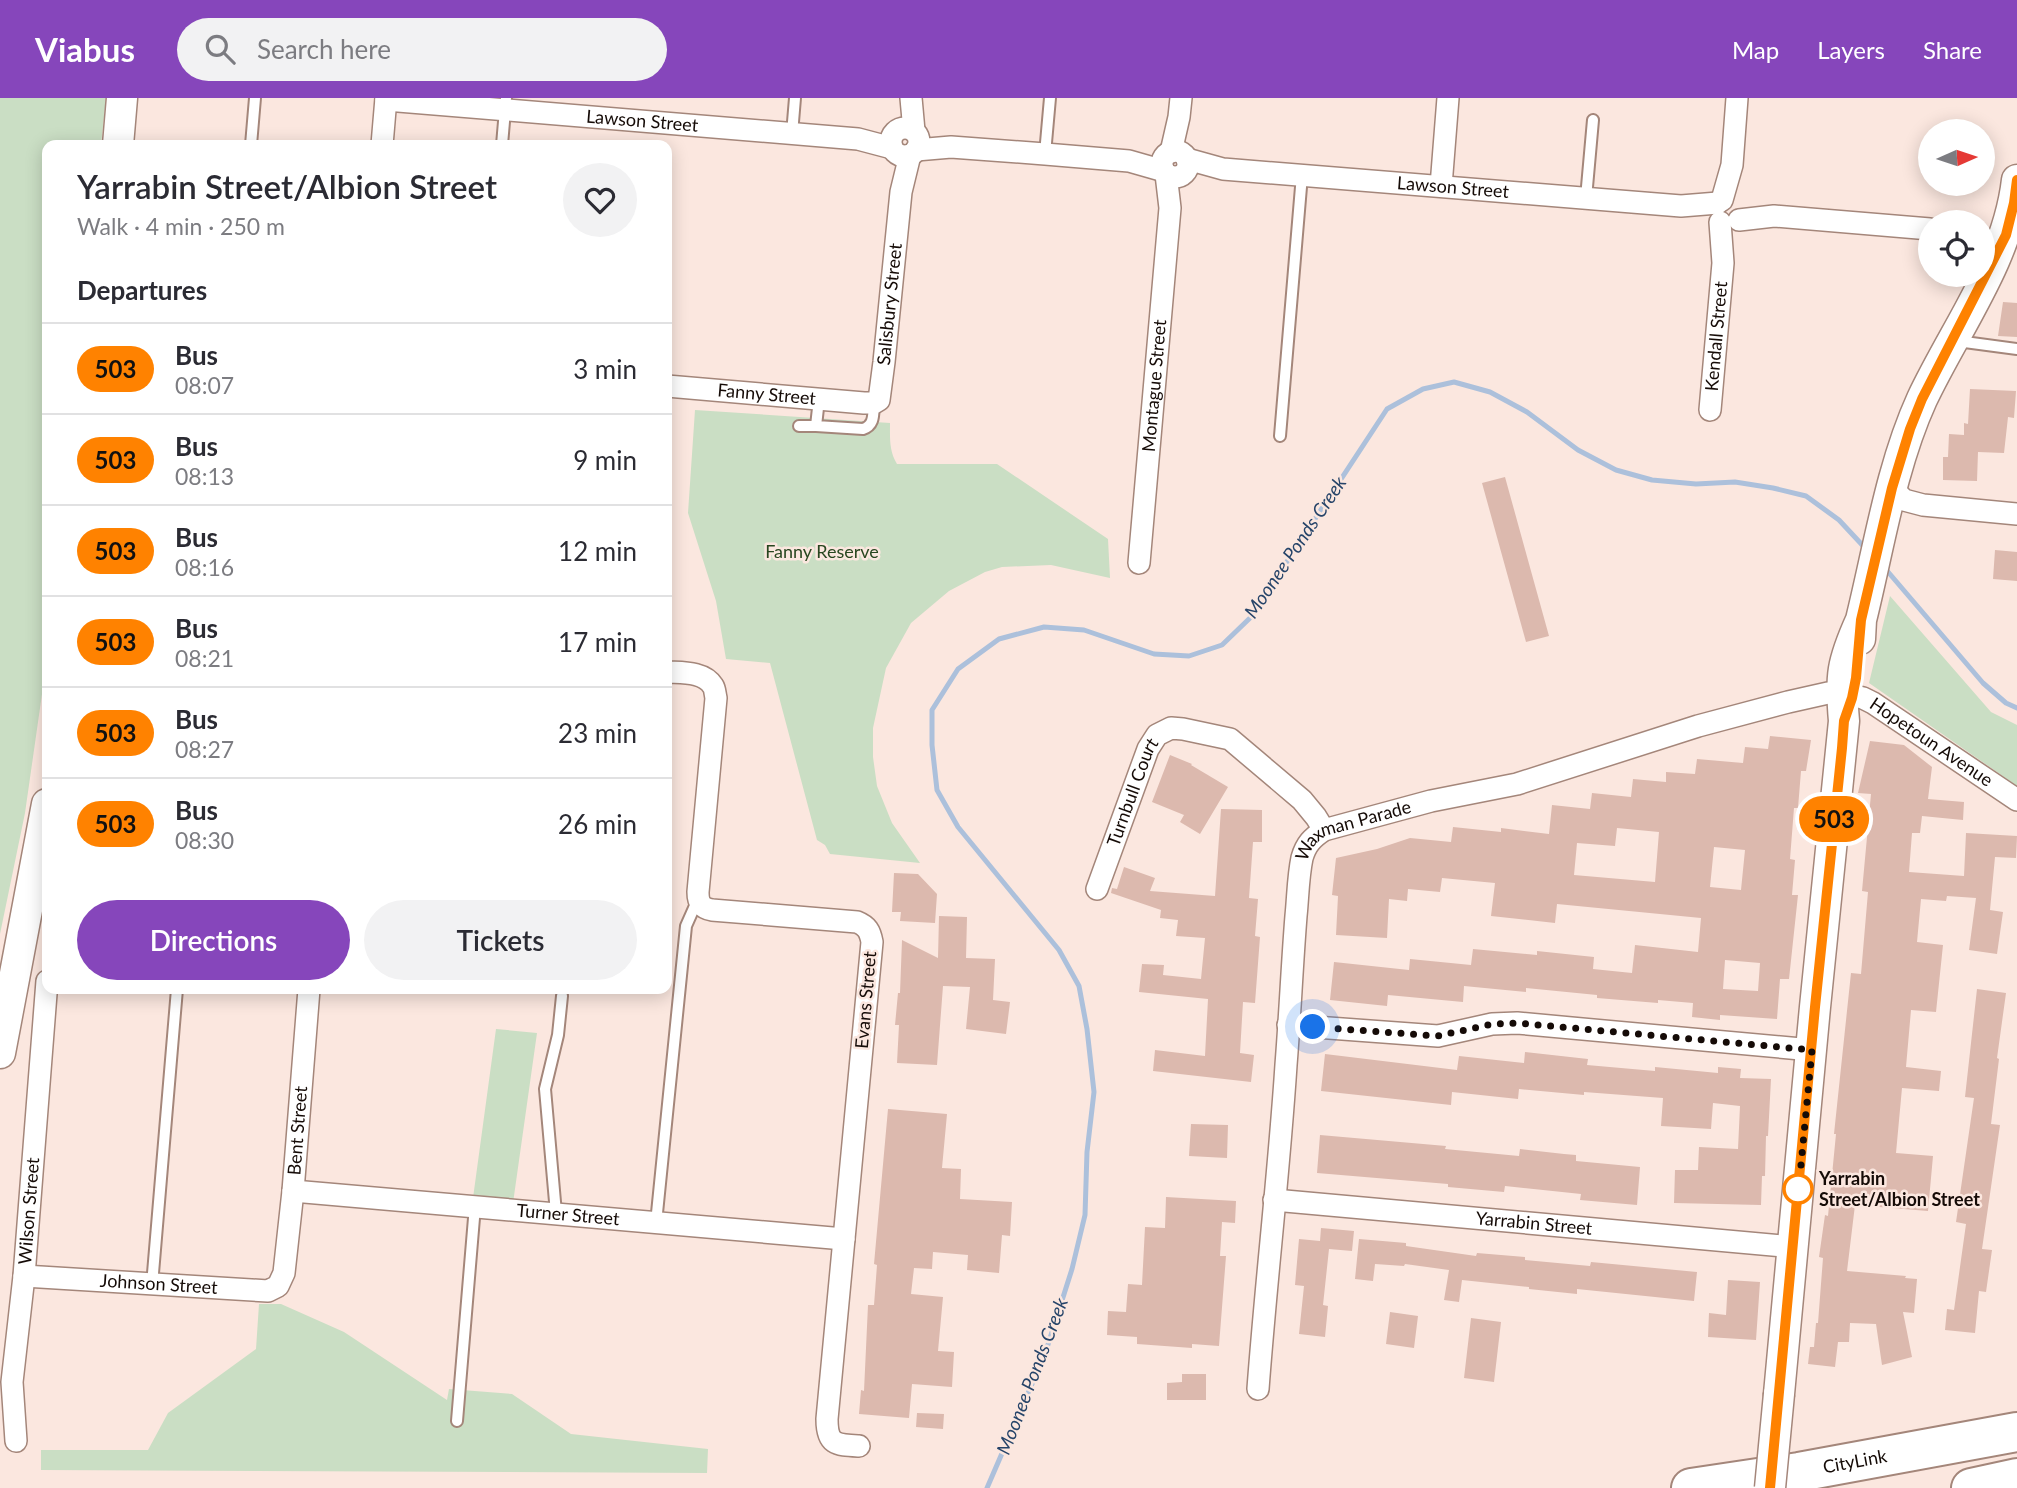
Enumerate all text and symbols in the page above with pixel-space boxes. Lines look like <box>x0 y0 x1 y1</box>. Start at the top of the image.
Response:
search box <box>177 18 667 81</box>
text: Viabus <box>35 29 135 69</box>
icon: search <box>201 30 239 68</box>
text: Search here <box>257 33 391 65</box>
text: Map <box>1732 35 1779 64</box>
text: Layers <box>1817 35 1885 64</box>
text: Share <box>1923 35 1982 64</box>
street label: Lawson Street <box>585 105 700 136</box>
north arrow <box>1918 119 1995 196</box>
map controls <box>1918 119 1995 287</box>
button: heart <box>563 163 637 237</box>
text: Yarrabin Street/Albion Street <box>77 166 497 206</box>
street label: Lawson Street <box>1396 171 1510 202</box>
button: locate <box>1918 210 1995 287</box>
text: Walk · 4 min · 250 m <box>77 212 285 240</box>
street label: Salisbury Street <box>872 241 906 366</box>
text: Departures <box>77 274 207 306</box>
street label: Kendall Street <box>1700 280 1731 392</box>
street label: Montague Street <box>1137 318 1170 453</box>
text: Bus <box>175 339 218 371</box>
text: 3 min <box>573 353 637 385</box>
text: 503 <box>95 354 136 383</box>
text: 08:07 <box>175 371 234 399</box>
street label: Fanny Street <box>717 378 817 409</box>
text: Bus <box>175 430 218 462</box>
text: 9 min <box>573 444 637 476</box>
text: 503 <box>95 445 136 474</box>
text: 08:13 <box>175 462 234 490</box>
water label: Moonee Ponds Creek <box>1239 471 1351 622</box>
text: Bus <box>175 521 218 553</box>
text: 12 min <box>558 535 637 567</box>
text: 503 <box>95 536 136 565</box>
park label: Fanny Reserve <box>765 540 879 562</box>
text: 08:16 <box>175 553 234 581</box>
text: Bus <box>175 612 218 644</box>
text: 17 min <box>558 626 637 658</box>
text: 503 <box>95 627 136 656</box>
text: 08:21 <box>175 644 234 672</box>
street label: Hopetoun Avenue <box>1866 692 1997 791</box>
text: Bus <box>175 703 218 735</box>
text: 23 min <box>558 717 637 749</box>
text: 503 <box>95 718 136 747</box>
street label: Turnbull Court <box>1102 733 1163 849</box>
text: 08:27 <box>175 735 234 763</box>
text: Bus <box>175 794 218 826</box>
street label: Waxman Parade <box>1290 795 1413 863</box>
line badge: 503 <box>1794 796 1874 842</box>
text: 503 <box>1813 804 1855 833</box>
text: 26 min <box>558 808 637 840</box>
text: 503 <box>95 809 136 838</box>
text: 08:30 <box>175 826 234 854</box>
button: Directions <box>77 900 350 980</box>
button: Tickets <box>364 900 637 980</box>
street label: Evans Street <box>850 950 880 1050</box>
your location <box>1295 1009 1330 1044</box>
street label: Bent Street <box>282 1085 311 1176</box>
street label: Wilson Street <box>13 1156 43 1265</box>
place label: Yarrabin Street/Albion Street <box>1818 1167 1980 1210</box>
marker: Yarrabin Street/Albion Street <box>1783 1174 1813 1204</box>
street label: Turner Street <box>516 1199 621 1229</box>
street label: Yarrabin Street <box>1475 1206 1594 1239</box>
street label: Johnson Street <box>99 1269 219 1298</box>
water label: Moonee Ponds Creek <box>991 1293 1072 1457</box>
street label: CityLink <box>1821 1444 1889 1477</box>

